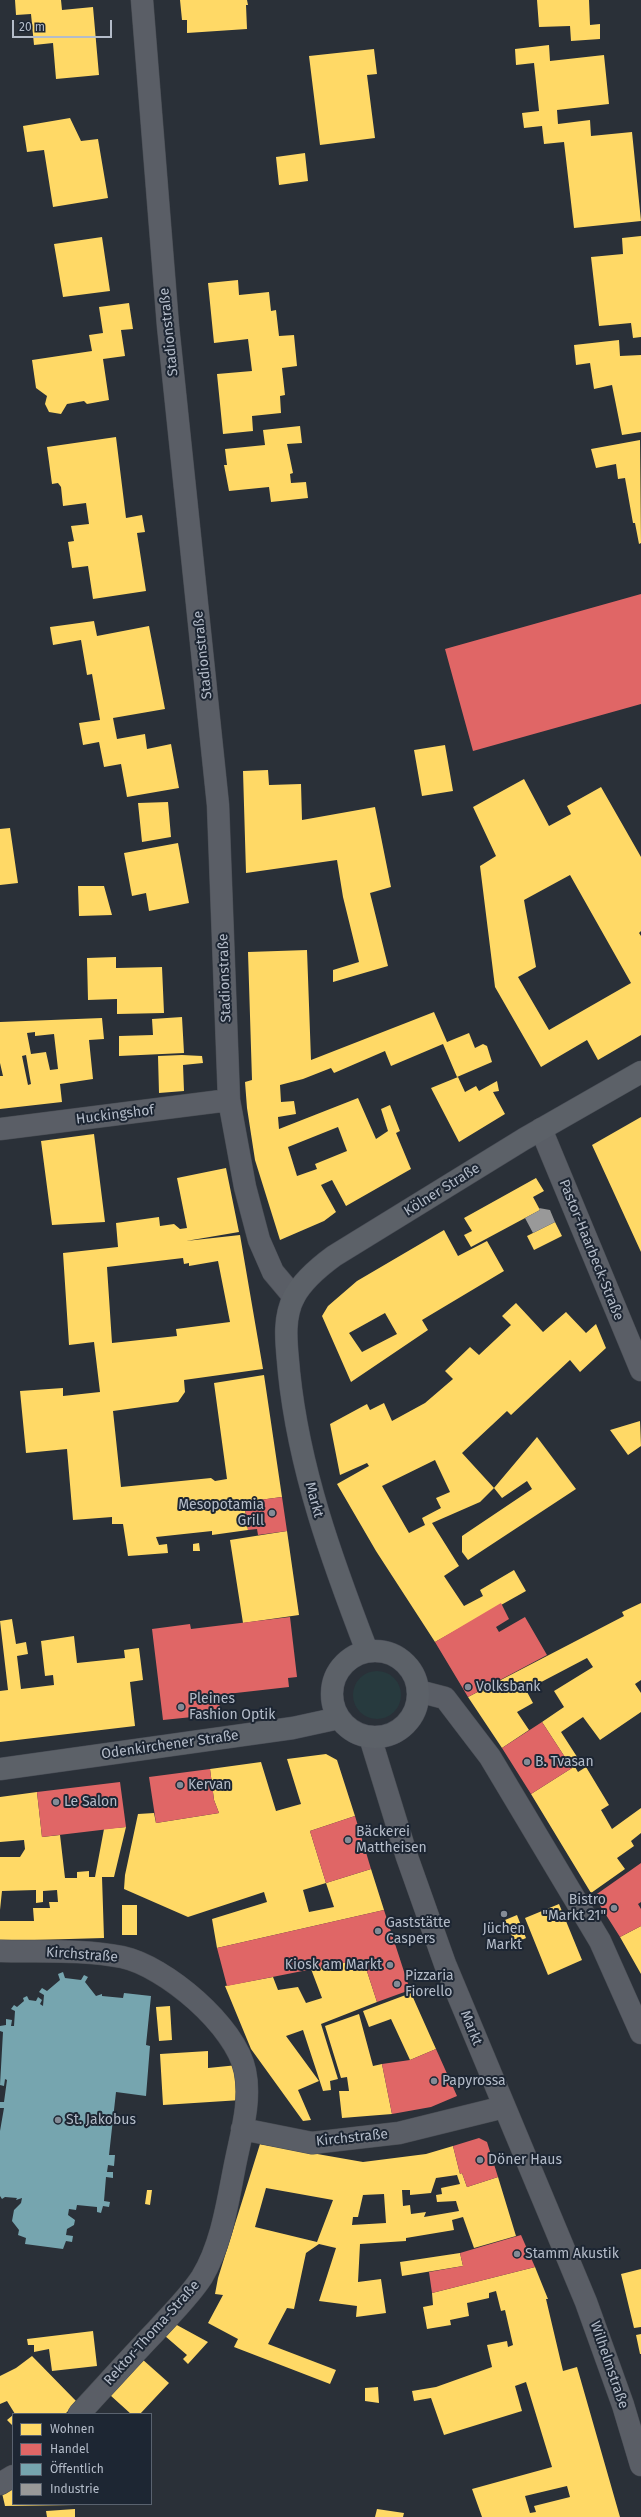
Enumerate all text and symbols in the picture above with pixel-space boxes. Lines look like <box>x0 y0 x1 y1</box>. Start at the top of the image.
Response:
scale bar <box>14 12 114 38</box>
text: 20 m <box>19 20 45 34</box>
street label: Stadionstraße <box>156 287 182 377</box>
street label: Stadionstraße <box>190 610 216 700</box>
street label: Stadionstraße <box>215 933 235 1023</box>
street label: Huckingshof <box>75 1102 155 1128</box>
street label: Kölner Straße <box>401 1160 483 1220</box>
street label: Pastor-Haarbeck-Straße <box>555 1177 627 1323</box>
street label: Markt <box>301 1480 327 1520</box>
place label: Mesopotamia Grill <box>178 1497 264 1530</box>
marker: Mesopotamia Grill <box>267 1508 277 1518</box>
place label: Volksbank <box>476 1679 541 1695</box>
marker: Volksbank <box>463 1682 473 1692</box>
place label: Pleines Fashion Optik <box>189 1691 275 1724</box>
marker: Pleines Fashion Optik <box>176 1702 186 1712</box>
street label: Odenkirchener Straße <box>100 1727 240 1763</box>
place label: B. Tvasan <box>535 1754 594 1770</box>
marker: B. Tvasan <box>522 1757 532 1767</box>
place label: Kervan <box>188 1777 232 1793</box>
marker: Kervan <box>175 1780 185 1790</box>
place label: Le Salon <box>64 1794 117 1810</box>
marker: Le Salon <box>51 1797 61 1807</box>
place label: Bäckerei Mattheisen <box>356 1824 427 1856</box>
marker: Bäckerei Mattheisen <box>343 1835 353 1845</box>
place label: Bistro "Markt 21" <box>542 1892 606 1924</box>
marker: Bistro "Markt 21" <box>609 1903 619 1913</box>
marker: Jüchen Markt <box>499 1909 509 1919</box>
place label: Gaststätte Caspers <box>386 1915 451 1948</box>
place label: Jüchen Markt <box>482 1921 526 1954</box>
marker: Gaststätte Caspers <box>373 1926 383 1936</box>
street label: Kirchstraße <box>45 1944 119 1966</box>
place label: Kiosk am Markt <box>285 1957 382 1973</box>
marker: Kiosk am Markt <box>385 1960 395 1970</box>
place label: Pizzaria Fiorello <box>405 1968 454 2000</box>
marker: Pizzaria Fiorello <box>392 1979 402 1989</box>
street label: Markt <box>456 2008 486 2048</box>
place label: Papyrossa <box>442 2073 506 2089</box>
marker: Papyrossa <box>429 2076 439 2086</box>
place label: St. Jakobus <box>66 2112 136 2128</box>
marker: St. Jakobus <box>53 2115 63 2125</box>
street label: Kirchstraße <box>315 2126 389 2150</box>
place label: Döner Haus <box>488 2152 562 2168</box>
marker: Döner Haus <box>475 2155 485 2165</box>
place label: Stamm Akustik <box>525 2246 619 2262</box>
marker: Stamm Akustik <box>512 2249 522 2259</box>
street label: Rektor-Thoma-Straße <box>100 2277 204 2389</box>
street label: Wilhelmstraße <box>586 2319 632 2411</box>
legend <box>12 2413 152 2505</box>
text: Wohnen <box>50 2422 94 2436</box>
text: Handel <box>50 2442 89 2456</box>
text: Öffentlich <box>50 2462 104 2476</box>
text: Industrie <box>50 2482 99 2496</box>

